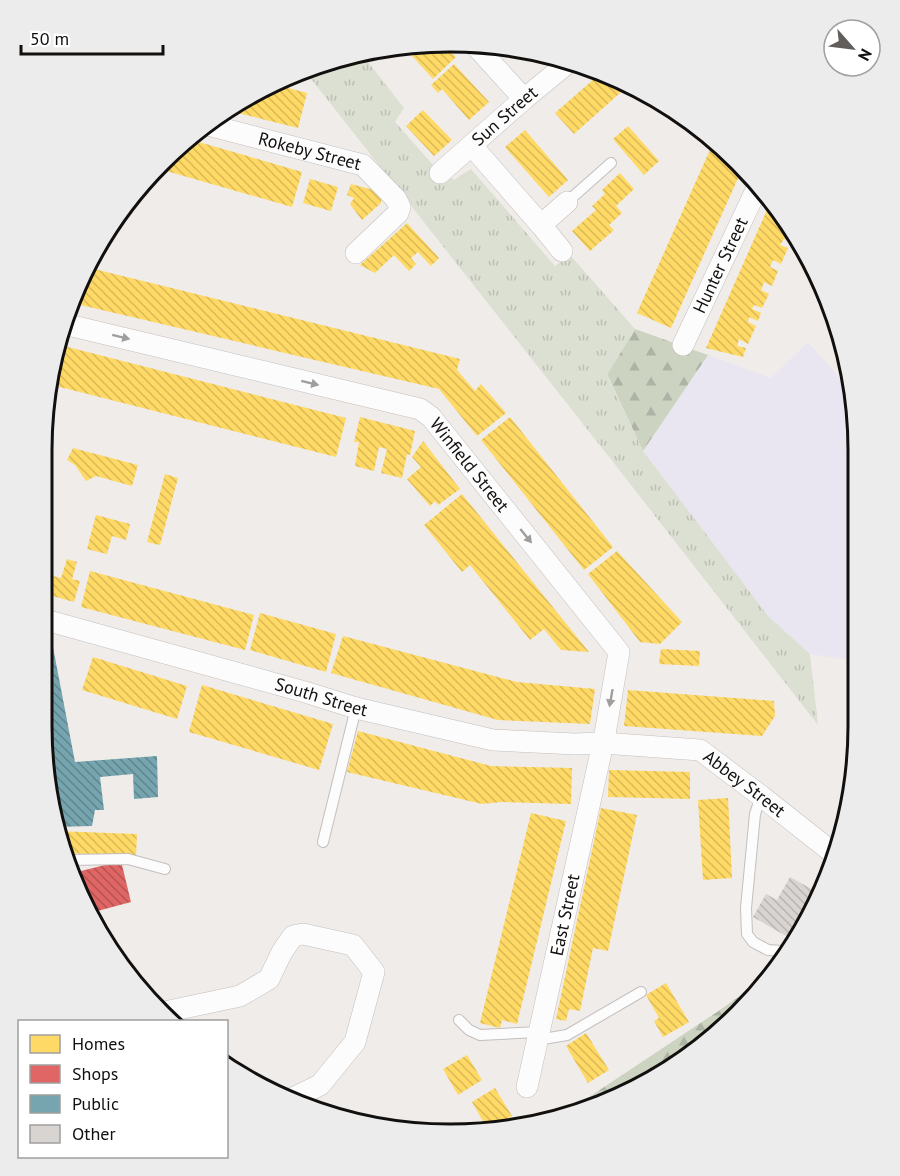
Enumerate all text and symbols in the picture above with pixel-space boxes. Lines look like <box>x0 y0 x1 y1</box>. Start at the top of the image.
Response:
scale bar <box>21 18 164 56</box>
north arrow <box>822 18 882 78</box>
text: 50 m <box>30 27 69 50</box>
text: N <box>854 46 877 64</box>
street label: Sun Street <box>467 81 542 151</box>
street label: Rokeby Street <box>256 126 364 175</box>
street label: Hunter Street <box>688 213 753 317</box>
one-way arrow <box>111 333 130 343</box>
one-way arrow <box>301 378 319 388</box>
street label: Winfield Street <box>425 413 514 516</box>
one-way arrow <box>520 528 533 544</box>
street label: South Street <box>272 672 370 721</box>
one-way arrow <box>606 689 615 708</box>
street label: Abbey Street <box>699 745 790 822</box>
street label: East Street <box>545 872 584 958</box>
legend <box>18 1020 228 1158</box>
text: Homes <box>72 1032 125 1055</box>
text: Shops <box>72 1062 118 1085</box>
text: Public <box>72 1092 119 1115</box>
text: Other <box>72 1122 116 1145</box>

